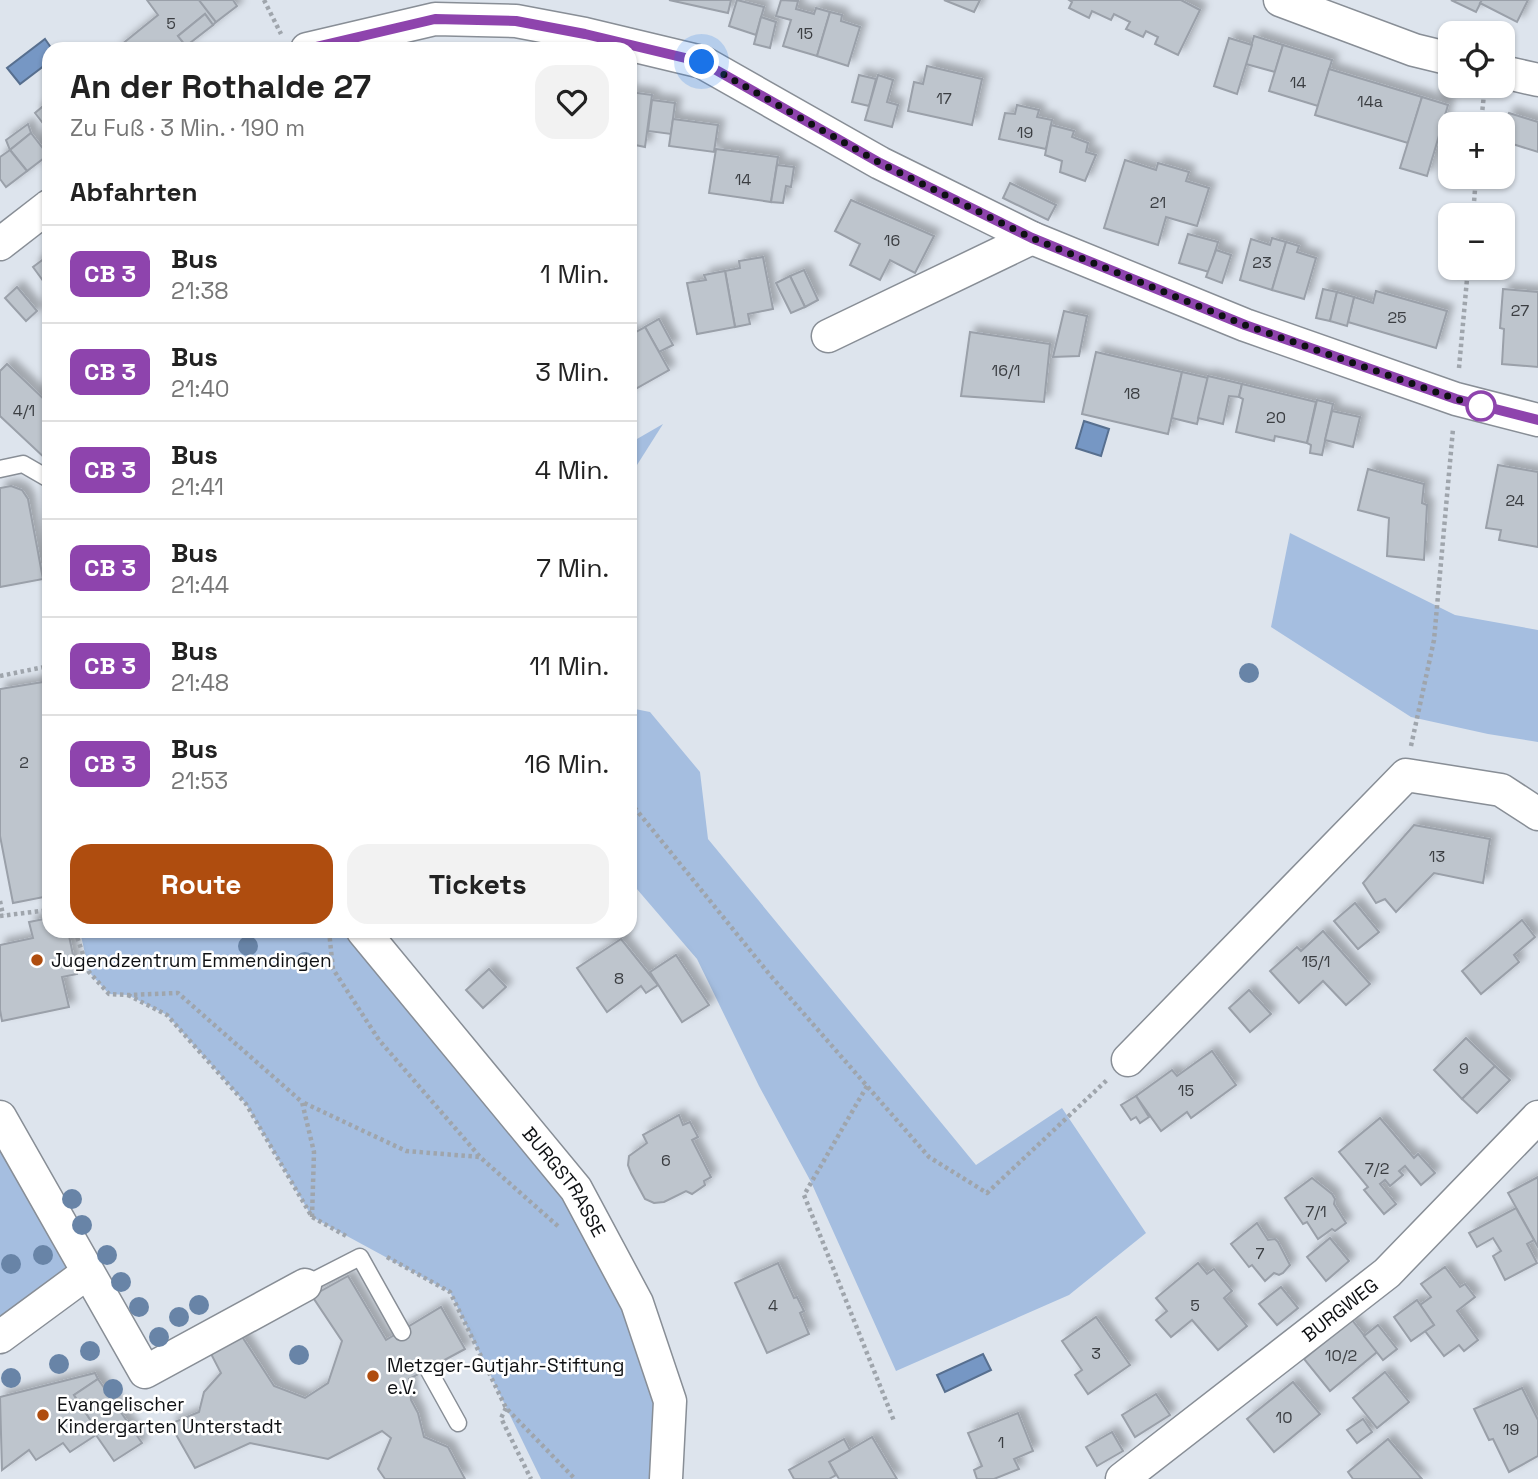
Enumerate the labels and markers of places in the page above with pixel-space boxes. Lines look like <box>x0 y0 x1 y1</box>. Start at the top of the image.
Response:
unlabelled marker <box>1466 391 1496 421</box>
place label: Jugendzentrum Emmendingen <box>51 948 332 973</box>
marker: Jugendzentrum Emmendingen <box>29 952 45 968</box>
place label: Metzger-Gutjahr-Stiftung e.V. <box>387 1353 624 1400</box>
marker: Metzger-Gutjahr-Stiftung e.V. <box>365 1368 381 1384</box>
place label: Evangelischer Kindergarten Unterstadt <box>57 1392 282 1439</box>
marker: Evangelischer Kindergarten Unterstadt <box>35 1407 51 1423</box>

